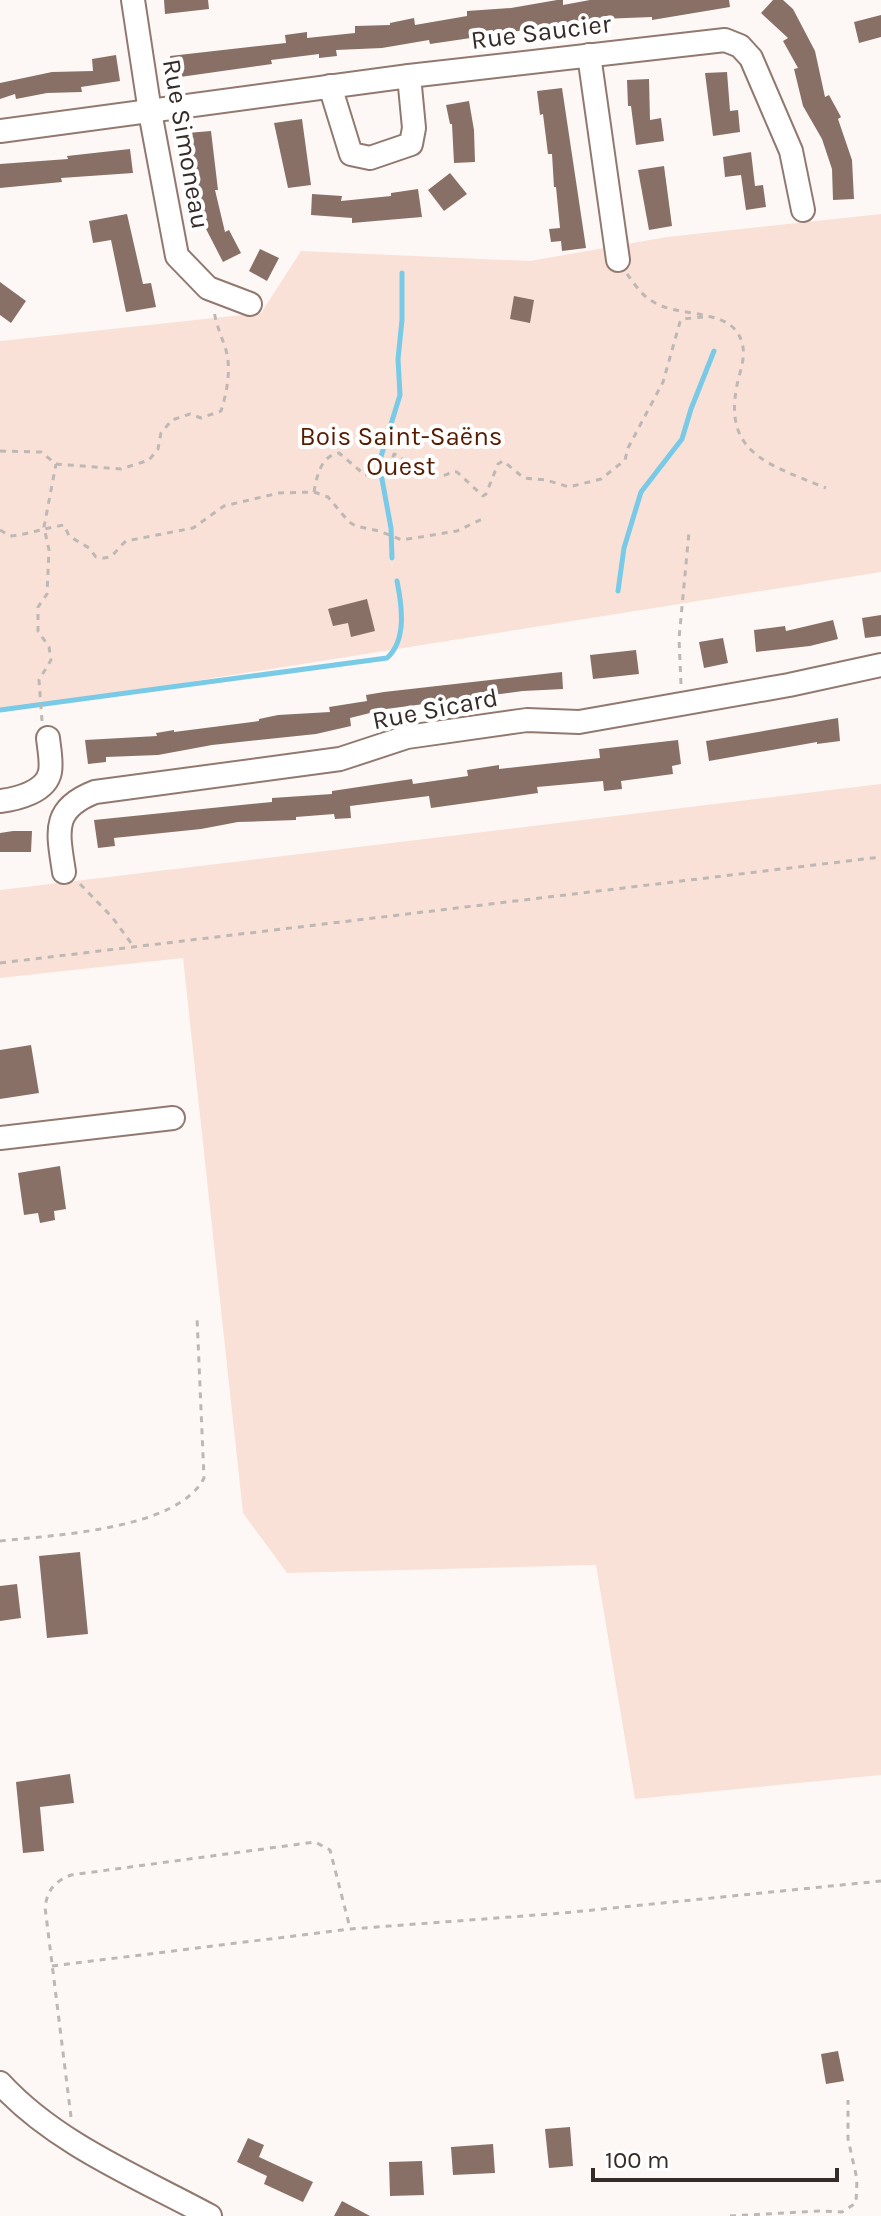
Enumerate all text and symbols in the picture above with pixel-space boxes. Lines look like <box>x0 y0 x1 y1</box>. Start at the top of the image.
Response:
street label: Rue Saucier <box>469 8 613 56</box>
street label: Rue Simoneau <box>156 56 216 232</box>
park label: Bois Saint-Saëns Ouest <box>300 421 502 482</box>
street label: Rue Sicard <box>370 682 500 736</box>
scale bar <box>593 2132 837 2182</box>
text: 100 m <box>605 2146 670 2174</box>

